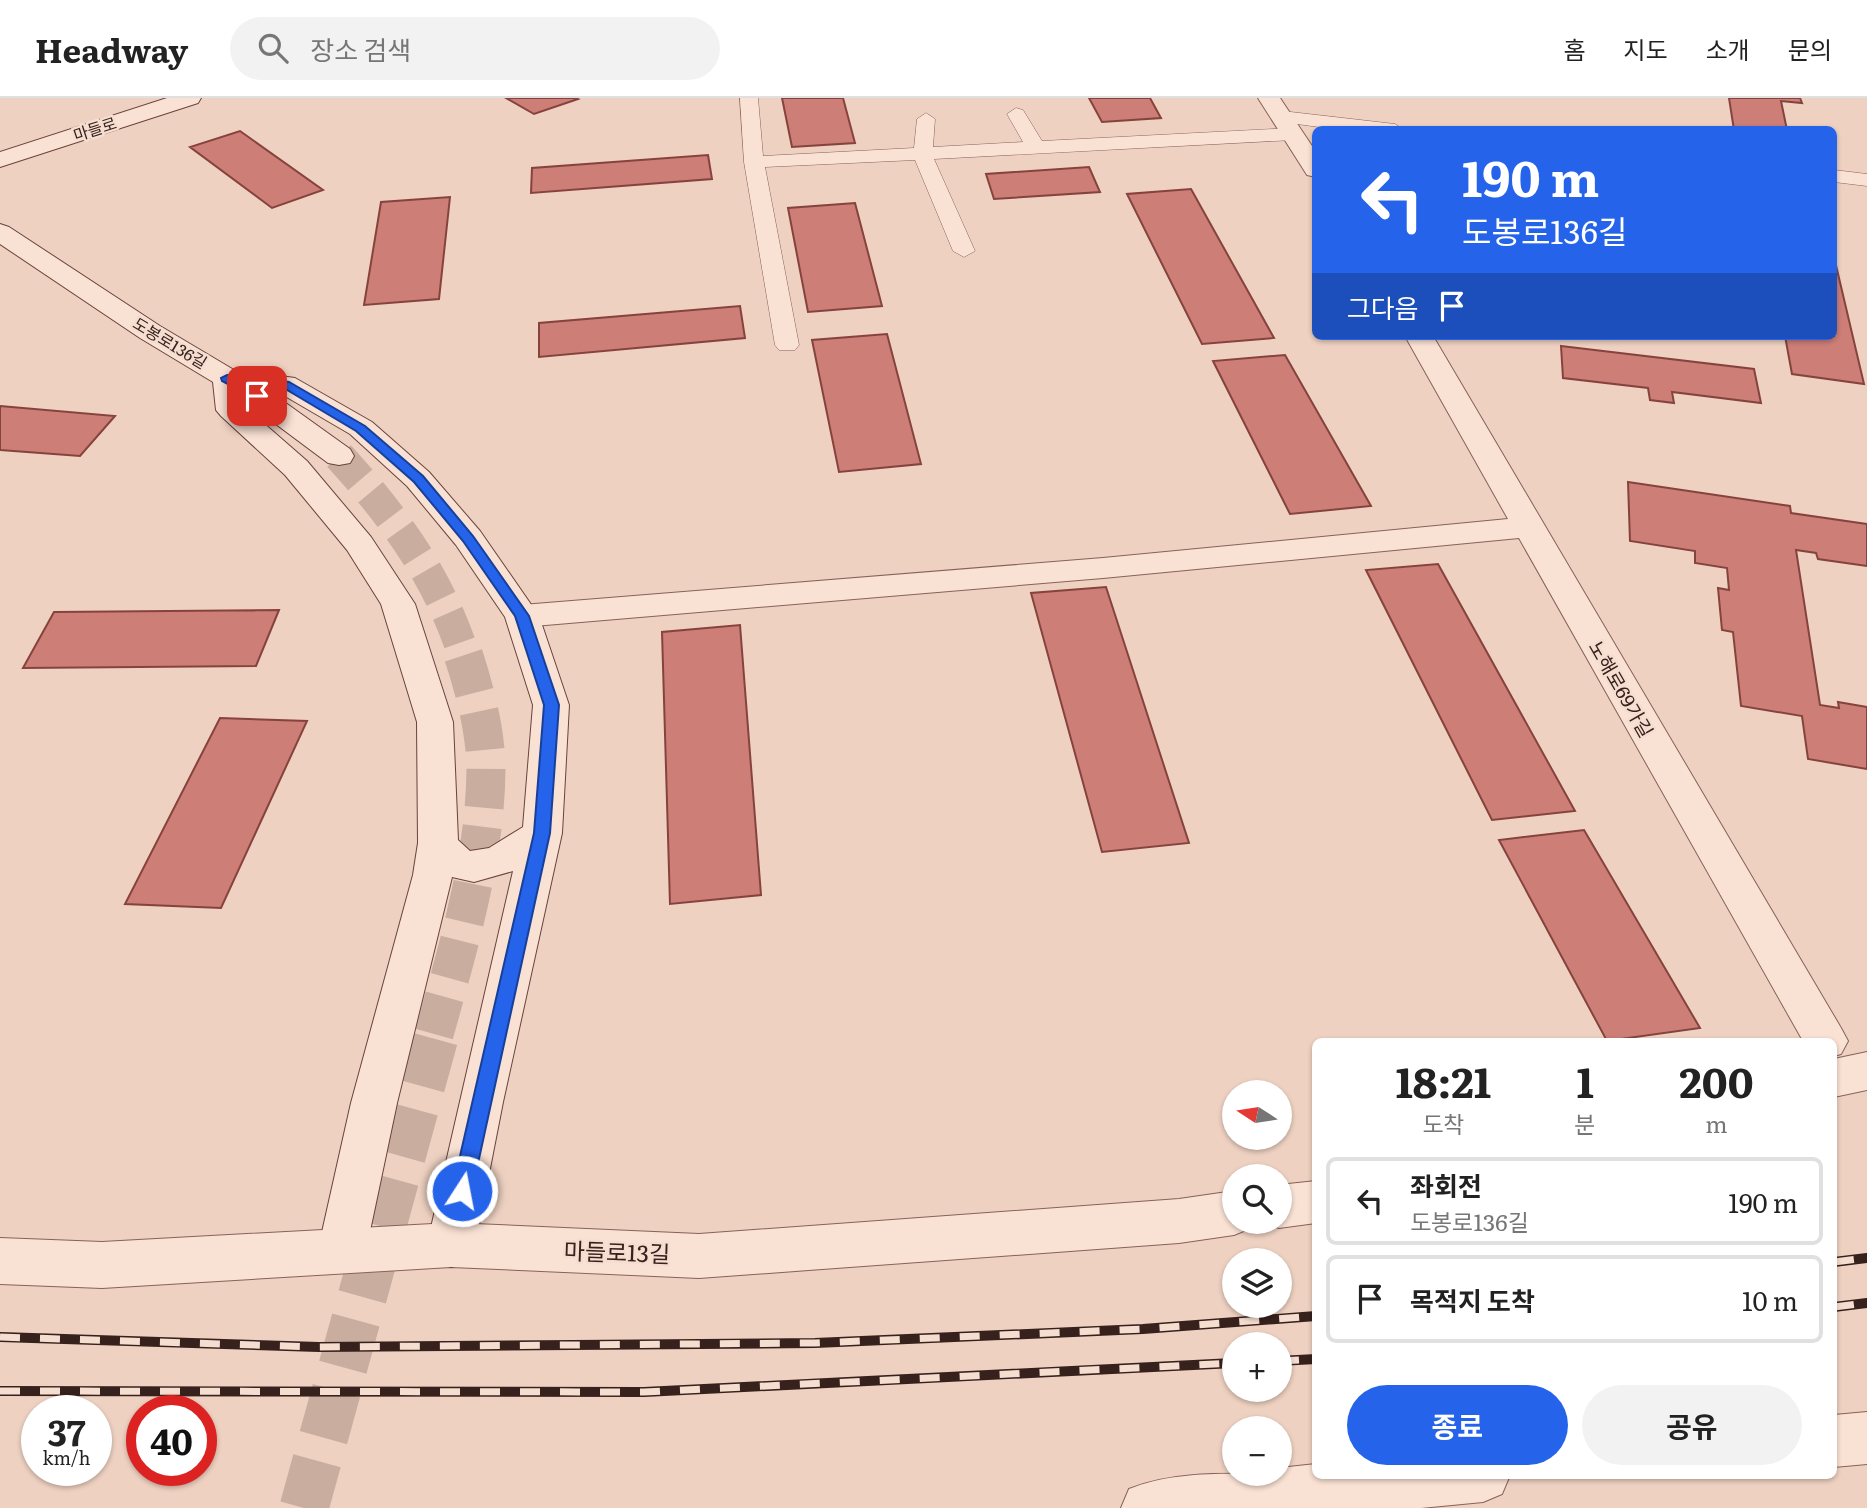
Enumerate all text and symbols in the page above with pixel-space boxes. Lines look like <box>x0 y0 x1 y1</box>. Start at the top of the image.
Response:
search box <box>230 17 720 80</box>
text: Headway <box>35 24 188 73</box>
icon: search <box>254 29 292 67</box>
text: 장소 검색 <box>310 29 411 68</box>
text: 홈 <box>1563 31 1585 66</box>
text: 지도 <box>1623 31 1668 66</box>
text: 소개 <box>1706 31 1750 66</box>
text: 문의 <box>1788 31 1832 66</box>
street label: 마들로 <box>70 110 120 146</box>
text: 190 m <box>1462 139 1599 212</box>
icon: left <box>1347 154 1438 245</box>
text: 도봉로136길 <box>1462 206 1627 254</box>
text: 그다음 <box>1347 287 1419 326</box>
icon: arrive <box>1433 287 1471 325</box>
street label: 도봉로136길 <box>129 311 212 374</box>
pin <box>227 366 287 426</box>
icon: arrive <box>238 377 276 415</box>
street label: 노해로69가길 <box>1583 635 1661 742</box>
text: 18:21 <box>1395 1049 1491 1111</box>
text: 1 <box>1576 1049 1594 1111</box>
text: 200 <box>1679 1049 1754 1111</box>
north arrow <box>1222 1080 1292 1150</box>
map controls <box>1222 1080 1292 1486</box>
text: 도착 <box>1422 1106 1464 1140</box>
text: 분 <box>1575 1106 1596 1140</box>
text: m <box>1705 1106 1728 1140</box>
position arrow <box>425 1154 499 1228</box>
button: search <box>1222 1164 1292 1234</box>
text: 좌회전 <box>1410 1165 1482 1204</box>
icon: left <box>1351 1182 1389 1220</box>
text: 190 m <box>1728 1182 1798 1221</box>
text: 도봉로136길 <box>1410 1204 1529 1238</box>
street label: 마들로13길 <box>563 1232 671 1270</box>
button: layers <box>1222 1248 1292 1318</box>
icon: arrive <box>1351 1280 1389 1318</box>
text: 목적지 도착 <box>1410 1280 1535 1319</box>
text: 10 m <box>1742 1280 1798 1319</box>
button: + <box>1222 1332 1292 1402</box>
button: 종료 <box>1347 1385 1568 1465</box>
button: 공유 <box>1582 1385 1802 1465</box>
speed limit sign: 40 <box>126 1395 217 1486</box>
text: 37 <box>48 1405 85 1457</box>
button: − <box>1222 1416 1292 1486</box>
text: km/h <box>43 1444 90 1471</box>

